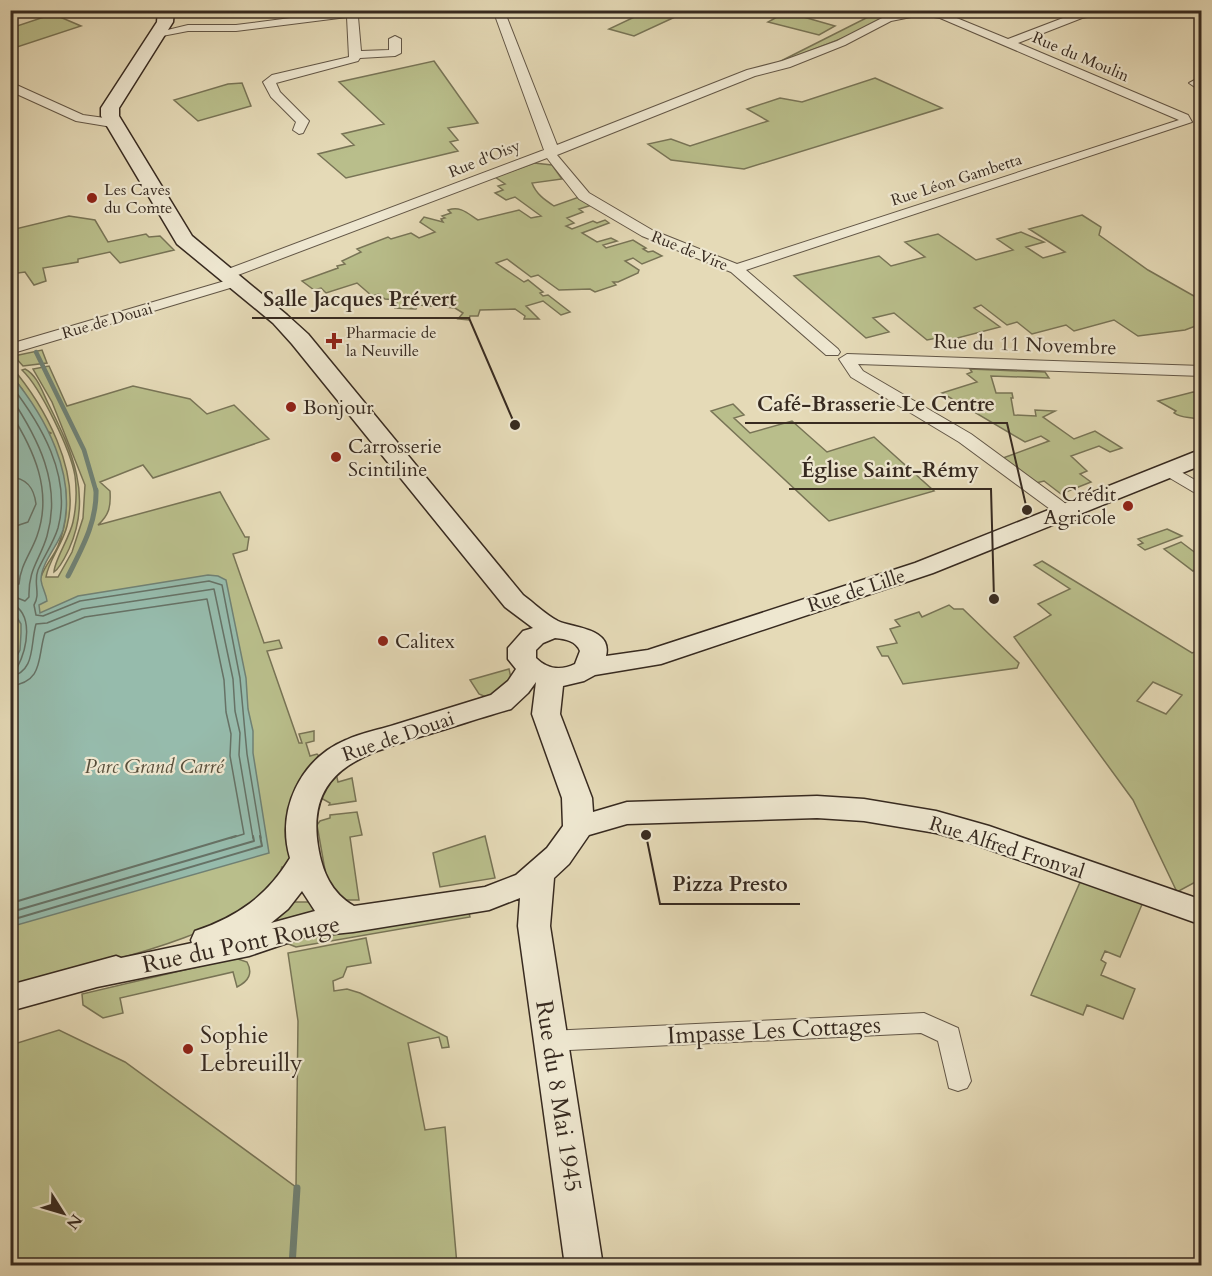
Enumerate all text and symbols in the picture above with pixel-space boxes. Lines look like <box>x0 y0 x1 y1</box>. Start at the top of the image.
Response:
street label: Rue du Moulin <box>1029 27 1132 87</box>
street label: Rue d'Oisy <box>445 134 524 183</box>
street label: Rue Léon Gambetta <box>888 148 1025 211</box>
place label: Les Caves du Comte <box>104 179 172 219</box>
marker: Les Caves du Comte <box>85 191 99 205</box>
street label: Rue de Vire <box>648 226 731 276</box>
callout: Salle Jacques Prévert <box>252 279 469 318</box>
text: Salle Jacques Prévert <box>263 285 457 314</box>
street label: Rue de Douai <box>59 297 156 344</box>
place label: Pharmacie de la Neuville <box>346 322 437 362</box>
street label: Rue du 11 Novembre <box>933 328 1117 361</box>
marker: Pharmacie de la Neuville <box>327 334 341 348</box>
callout: Café-Brasserie Le Centre <box>745 384 1007 423</box>
text: Café-Brasserie Le Centre <box>757 390 995 419</box>
place label: Bonjour <box>303 394 374 421</box>
marker: Bonjour <box>284 400 298 414</box>
place label: Carrosserie Scintiline <box>348 433 442 483</box>
marker: Carrosserie Scintiline <box>329 450 343 464</box>
callout: Église Saint-Rémy <box>789 450 991 489</box>
text: Église Saint-Rémy <box>801 456 979 485</box>
place label: Crédit Agricole <box>1044 481 1117 531</box>
marker: Crédit Agricole <box>1121 499 1135 513</box>
street label: Rue de Lille <box>804 562 909 619</box>
place label: Calitex <box>395 628 455 655</box>
marker: Calitex <box>376 634 390 648</box>
street label: Rue de Douai <box>339 705 458 768</box>
park label: Parc Grand Carré <box>85 753 225 780</box>
street label: Rue Alfred Fronval <box>926 810 1088 885</box>
callout: Pizza Presto <box>660 865 800 904</box>
text: Pizza Presto <box>672 870 788 899</box>
street label: Rue du Pont Rouge <box>139 907 343 982</box>
street label: Rue du 8 Mai 1945 <box>527 998 590 1194</box>
street label: Impasse Les Cottages <box>666 1008 882 1053</box>
place label: Sophie Lebreuilly <box>200 1019 303 1080</box>
marker: Sophie Lebreuilly <box>181 1042 195 1056</box>
north arrow <box>33 1183 93 1243</box>
text: N <box>61 1209 87 1234</box>

